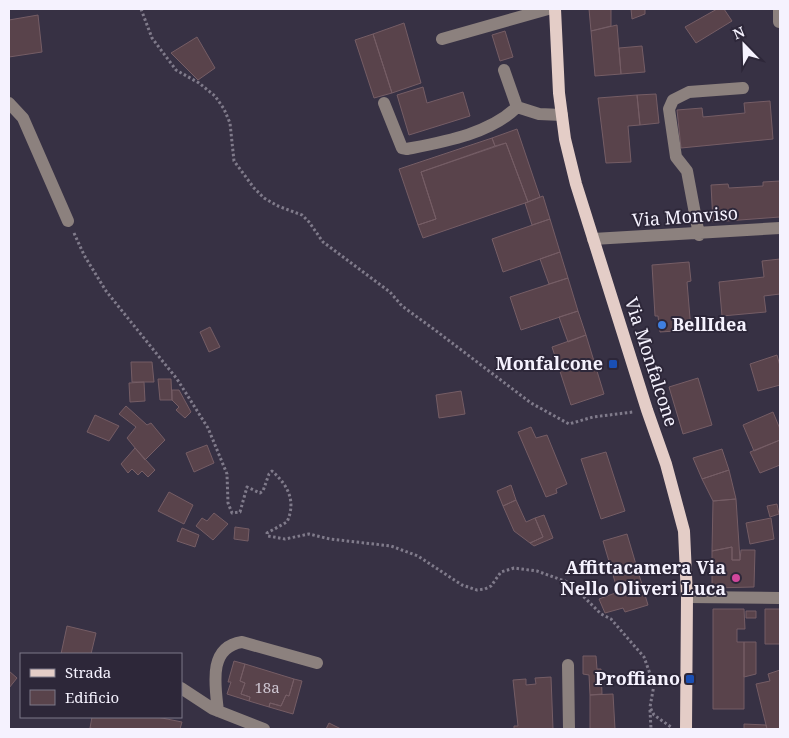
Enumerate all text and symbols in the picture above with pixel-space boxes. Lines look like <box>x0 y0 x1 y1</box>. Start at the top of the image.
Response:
north arrow <box>719 20 769 70</box>
text: N <box>730 22 748 43</box>
street label: Via Monviso <box>631 200 739 232</box>
street label: Via Monfalcone <box>620 294 684 429</box>
place label: BellIdea <box>672 312 747 336</box>
marker: BellIdea <box>656 319 668 331</box>
place label: Monfalcone <box>496 351 603 375</box>
marker: Monfalcone <box>607 358 619 370</box>
place label: Affittacamera Via Nello Oliveri Luca <box>561 555 726 600</box>
marker: Affittacamera Via Nello Oliveri Luca <box>730 572 742 584</box>
legend <box>20 653 182 718</box>
text: Strada <box>65 662 111 682</box>
place label: Proffiano <box>595 666 680 690</box>
marker: Proffiano <box>684 673 696 685</box>
house number: 18a <box>254 677 280 697</box>
text: Edificio <box>65 687 119 707</box>

